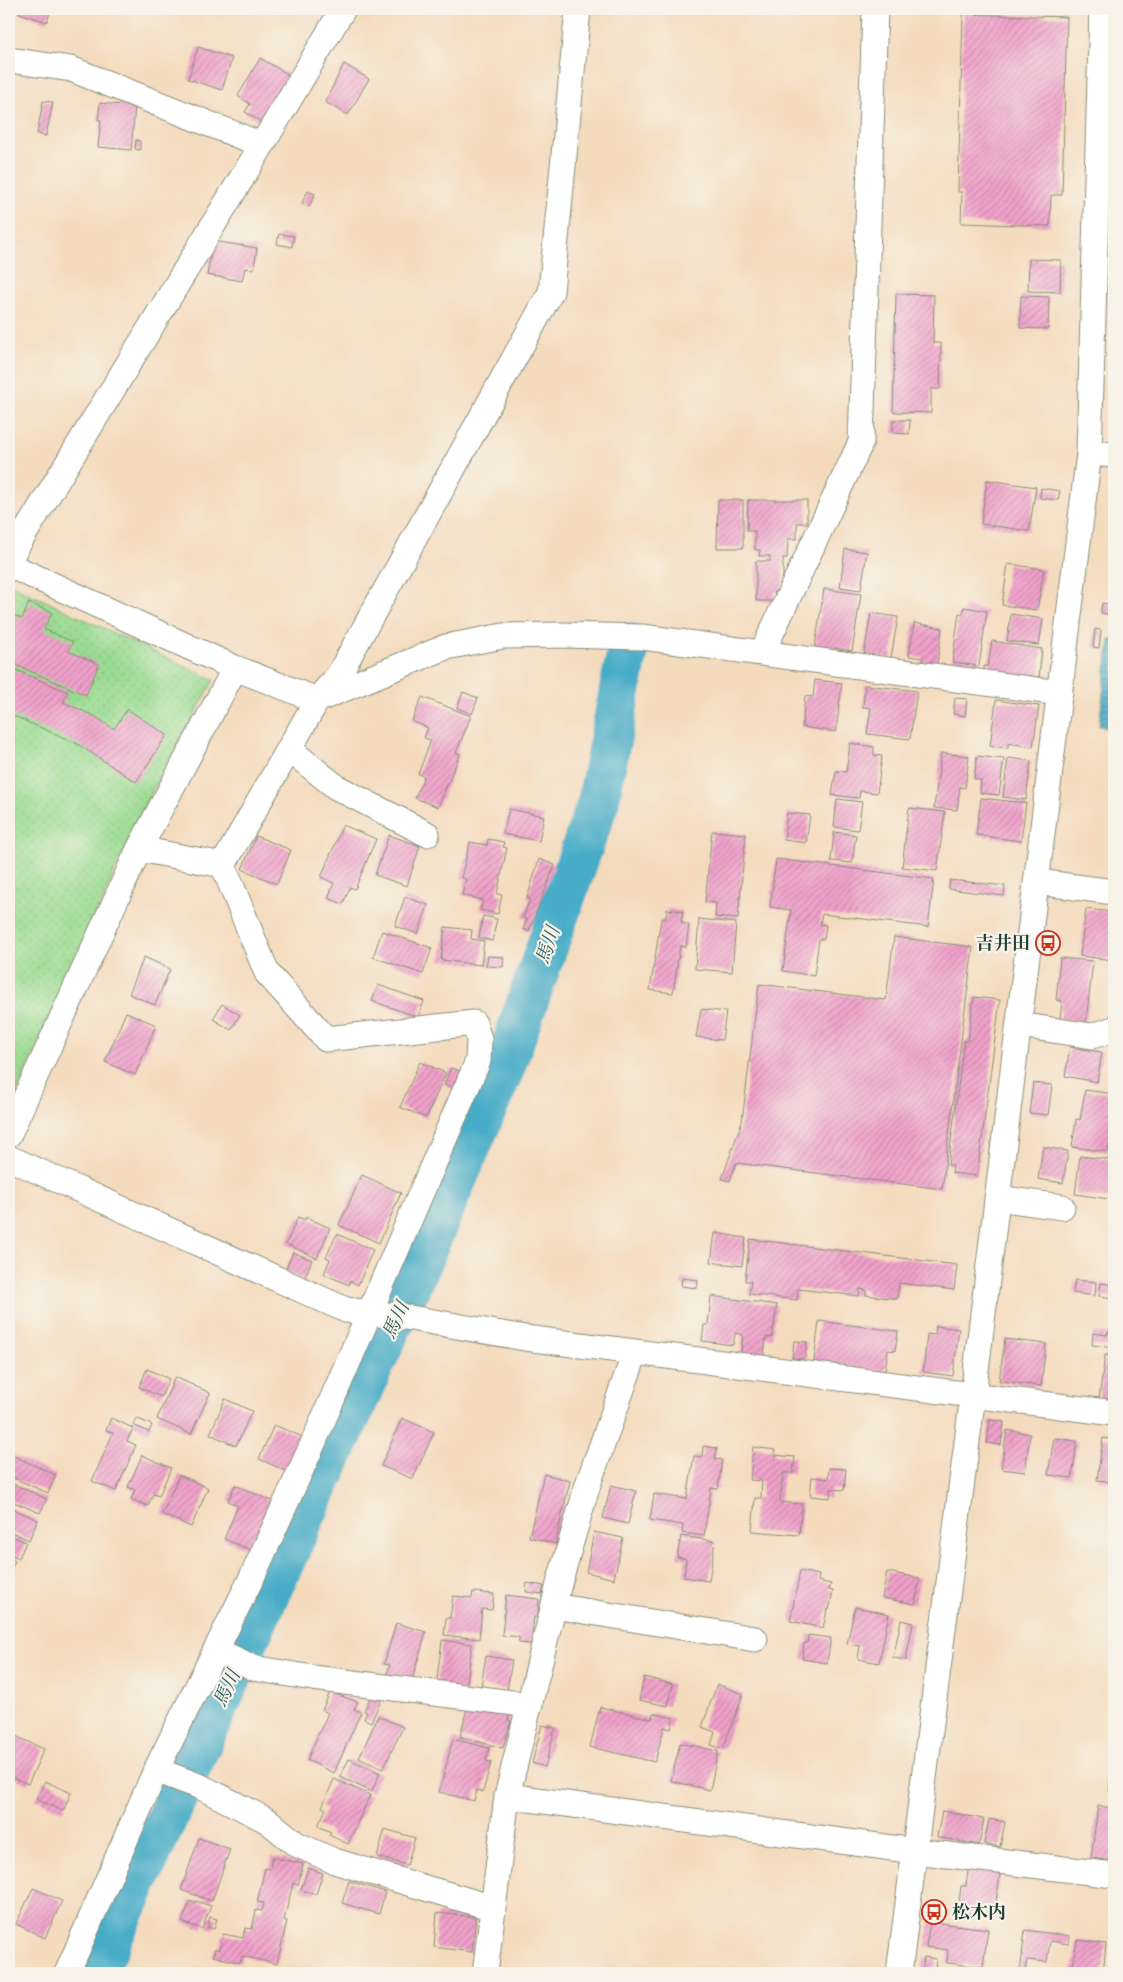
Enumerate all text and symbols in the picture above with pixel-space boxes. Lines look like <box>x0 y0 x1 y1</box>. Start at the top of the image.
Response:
water label: 馬川 <box>528 921 567 968</box>
place label: 吉井田 <box>976 929 1030 956</box>
bus stop icon: 吉井田 <box>1035 930 1061 956</box>
water label: 馬川 <box>374 1295 417 1343</box>
water label: 馬川 <box>205 1663 248 1711</box>
place label: 松木内 <box>952 1898 1006 1925</box>
bus stop icon: 松木内 <box>921 1899 947 1925</box>

